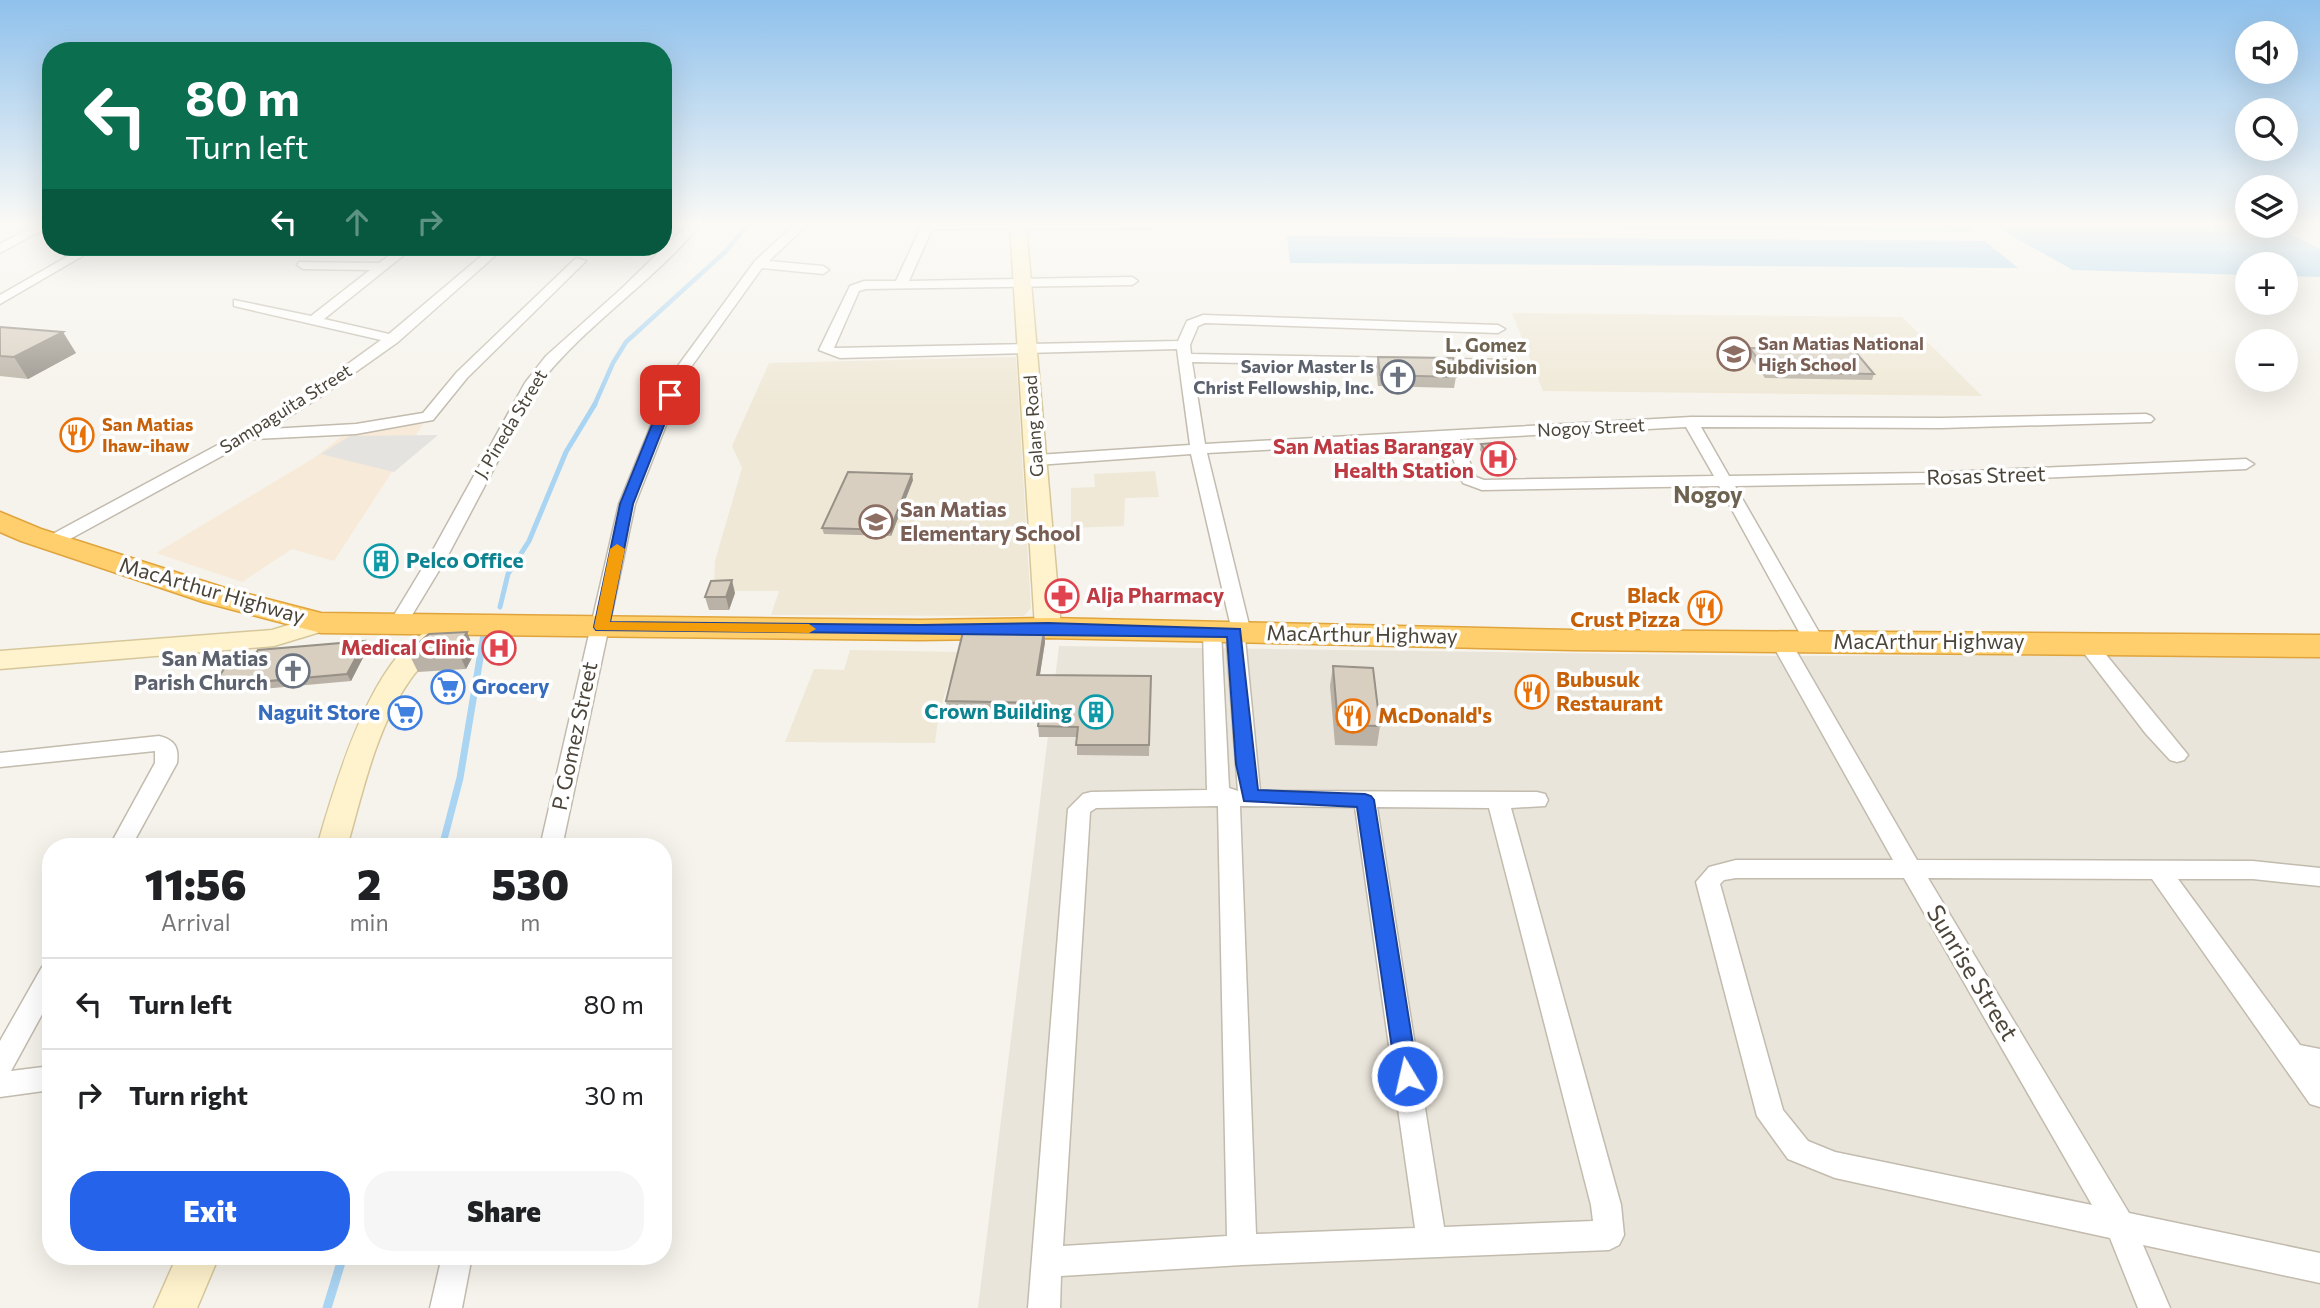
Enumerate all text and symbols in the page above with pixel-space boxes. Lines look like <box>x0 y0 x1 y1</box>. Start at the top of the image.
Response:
map controls <box>2235 21 2298 392</box>
button: sound <box>2235 21 2298 84</box>
text: 80 m <box>185 66 300 126</box>
icon: left <box>70 70 161 161</box>
button: search <box>2235 98 2298 161</box>
text: Turn left <box>185 126 309 166</box>
button: layers <box>2235 175 2298 238</box>
icon: left <box>265 203 303 241</box>
icon: ahead <box>338 203 376 241</box>
icon: right <box>411 203 449 241</box>
button: + <box>2235 252 2298 315</box>
button: − <box>2235 329 2298 392</box>
place label: San Matias National High School <box>1758 332 1924 375</box>
district label: L. Gomez Subdivision <box>1435 333 1537 378</box>
school or university icon: San Matias National High School <box>1715 335 1753 373</box>
place label: Savior Master Is Christ Fellowship, Inc. <box>1193 355 1374 398</box>
church icon: Savior Master Is Christ Fellowship, Inc. <box>1379 358 1417 396</box>
street label: Sampaguita Street <box>215 359 355 458</box>
street label: J. Pineda Street <box>469 365 551 482</box>
pin <box>640 365 700 425</box>
street label: Galang Road <box>1018 374 1048 478</box>
icon: arrive <box>651 376 689 414</box>
place label: San Matias Ihaw-ihaw <box>102 413 193 456</box>
street label: Nogoy Street <box>1536 413 1645 441</box>
restaurant icon: San Matias Ihaw-ihaw <box>58 416 96 454</box>
place label: San Matias Barangay Health Station <box>1273 433 1474 482</box>
hospital icon: San Matias Barangay Health Station <box>1479 440 1517 478</box>
street label: Rosas Street <box>1926 460 2046 489</box>
district label: Nogoy <box>1673 480 1743 508</box>
place label: San Matias Elementary School <box>900 496 1081 545</box>
school or university icon: San Matias Elementary School <box>857 503 895 541</box>
building icon: Pelco Office <box>362 542 400 580</box>
place label: Pelco Office <box>406 547 524 572</box>
street label: MacArthur Highway <box>117 551 308 628</box>
pharmacy icon: Alja Pharmacy <box>1043 577 1081 615</box>
place label: Alja Pharmacy <box>1086 582 1225 607</box>
place label: Black Crust Pizza <box>1570 582 1680 631</box>
restaurant icon: Black Crust Pizza <box>1686 589 1724 627</box>
street label: MacArthur Highway <box>1266 619 1458 648</box>
street label: MacArthur Highway <box>1833 628 2025 653</box>
hospital icon: Medical Clinic <box>480 629 518 667</box>
place label: Medical Clinic <box>341 634 475 659</box>
place label: San Matias Parish Church <box>134 645 268 694</box>
church icon: San Matias Parish Church <box>274 652 312 690</box>
street label: P. Gomez Street <box>546 659 601 812</box>
place label: Bubusuk Restaurant <box>1556 666 1663 715</box>
supermarket icon: Grocery <box>429 668 467 706</box>
place label: Grocery <box>472 673 550 698</box>
restaurant icon: Bubusuk Restaurant <box>1513 673 1551 711</box>
building icon: Crown Building <box>1077 693 1115 731</box>
supermarket icon: Naguit Store <box>386 694 424 732</box>
restaurant icon: McDonald's <box>1334 697 1372 735</box>
place label: Crown Building <box>924 698 1072 723</box>
place label: Naguit Store <box>258 699 380 724</box>
place label: McDonald's <box>1378 702 1492 727</box>
text: 11:56 <box>145 857 247 909</box>
text: 2 <box>357 857 381 909</box>
text: 530 <box>491 857 569 909</box>
street label: Sunrise Street <box>1921 899 2025 1045</box>
text: Arrival <box>161 908 231 936</box>
text: min <box>349 908 389 936</box>
text: m <box>520 908 540 936</box>
icon: left <box>70 985 108 1023</box>
text: Turn left <box>129 988 232 1019</box>
text: 80 m <box>584 988 644 1019</box>
position arrow <box>1370 1039 1444 1113</box>
icon: right <box>70 1076 108 1114</box>
text: Turn right <box>129 1079 248 1110</box>
text: 30 m <box>585 1079 644 1110</box>
button: Exit <box>70 1171 350 1251</box>
button: Share <box>364 1171 644 1251</box>

